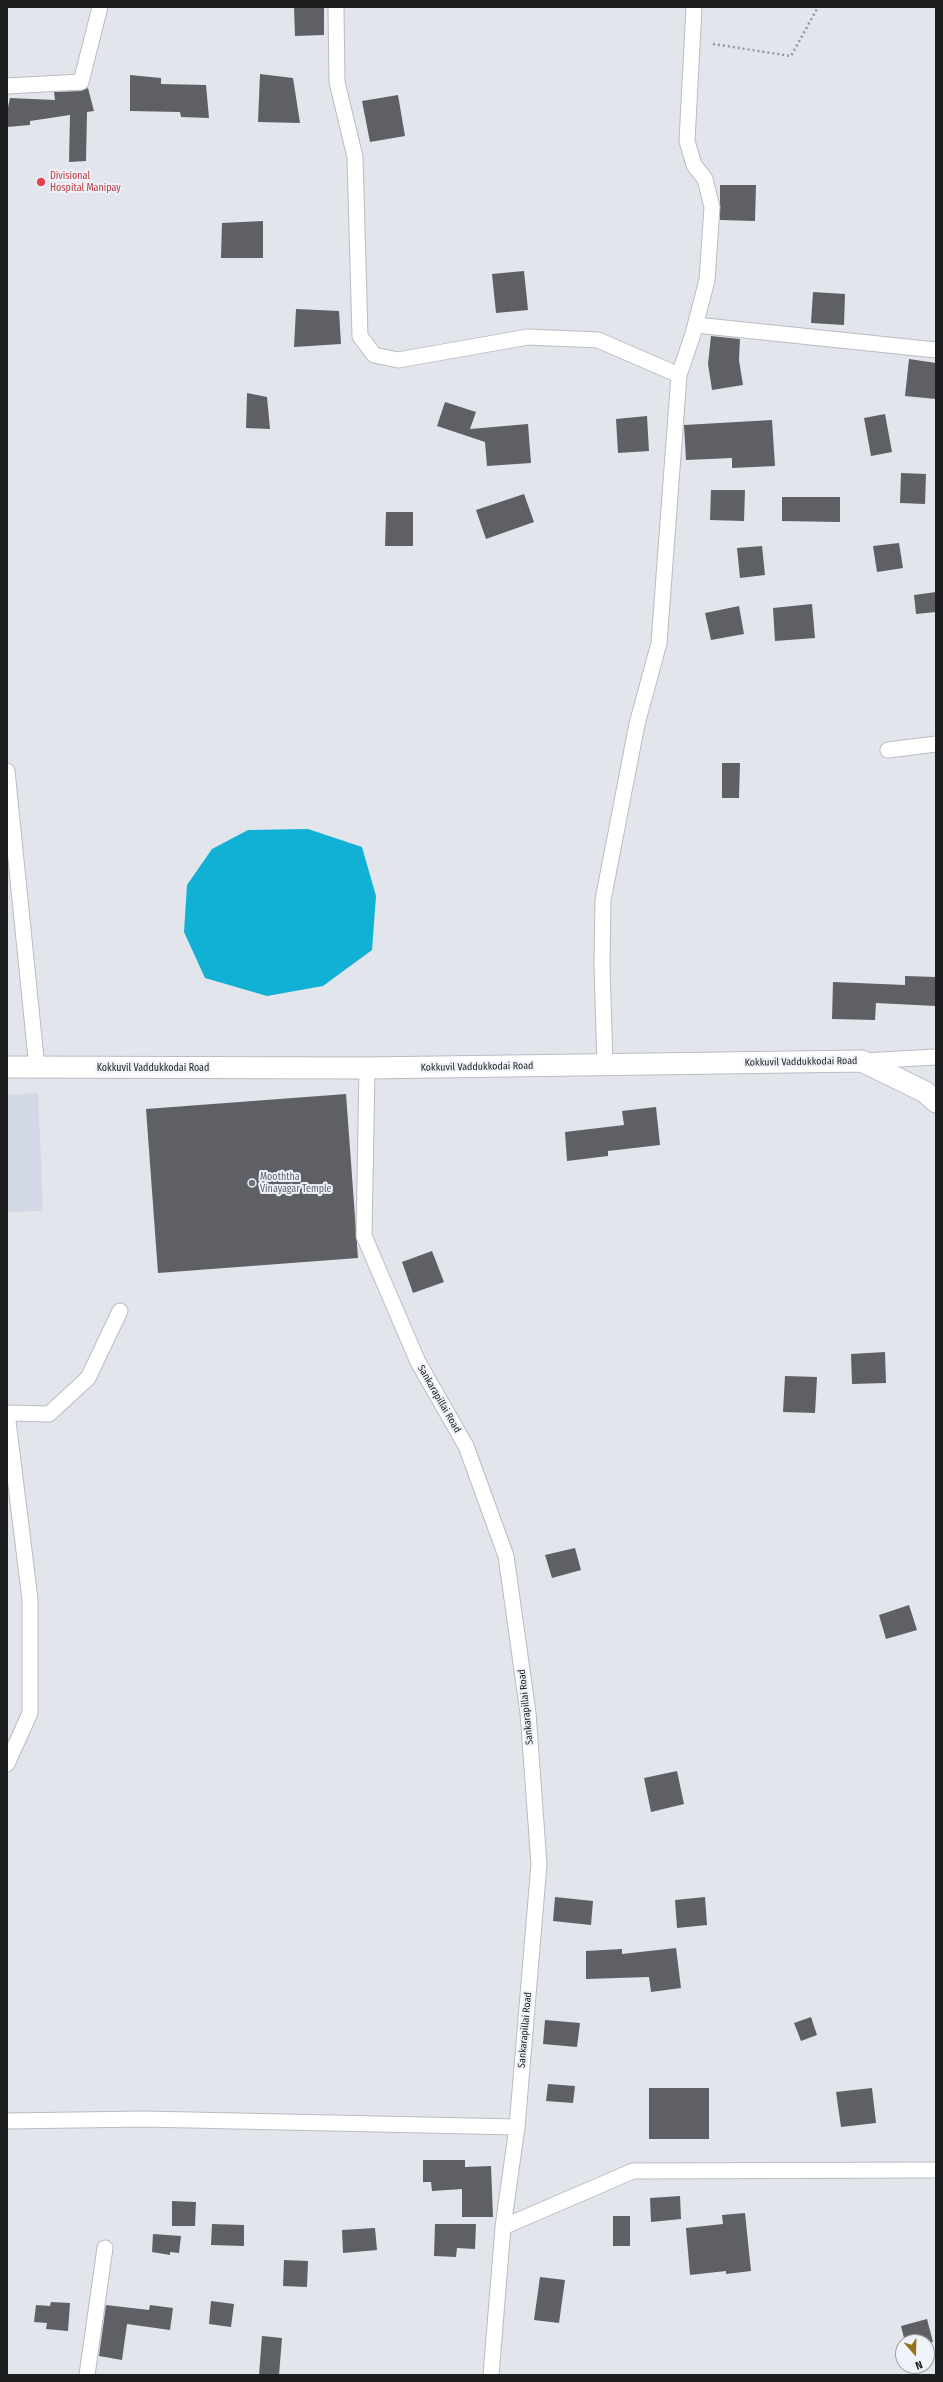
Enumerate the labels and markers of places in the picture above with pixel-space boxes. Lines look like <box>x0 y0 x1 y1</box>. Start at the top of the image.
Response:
place label: Divisional Hospital Manipay <box>50 170 121 194</box>
marker: Divisional Hospital Manipay <box>35 176 47 188</box>
place label: Mooththa Vinayagar Temple <box>260 1171 332 1194</box>
marker: Mooththa Vinayagar Temple <box>247 1178 257 1188</box>

